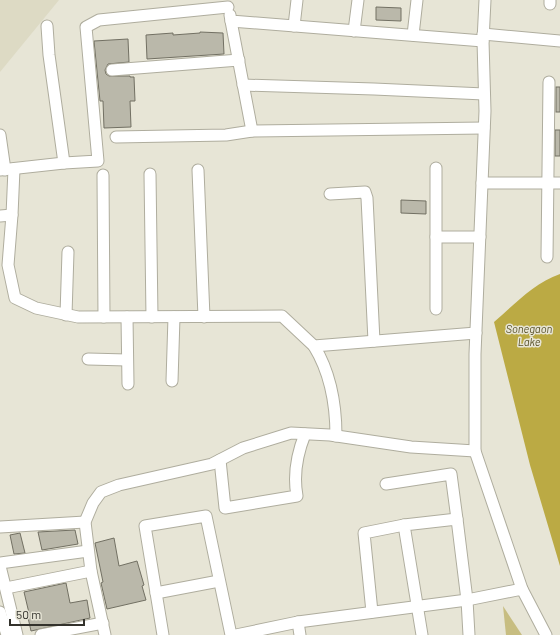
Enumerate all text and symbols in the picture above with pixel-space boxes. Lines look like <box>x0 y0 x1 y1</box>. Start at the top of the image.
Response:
water label: Sonegaon Lake <box>506 322 553 348</box>
scale bar <box>10 601 84 627</box>
text: 50 m <box>16 607 41 621</box>

